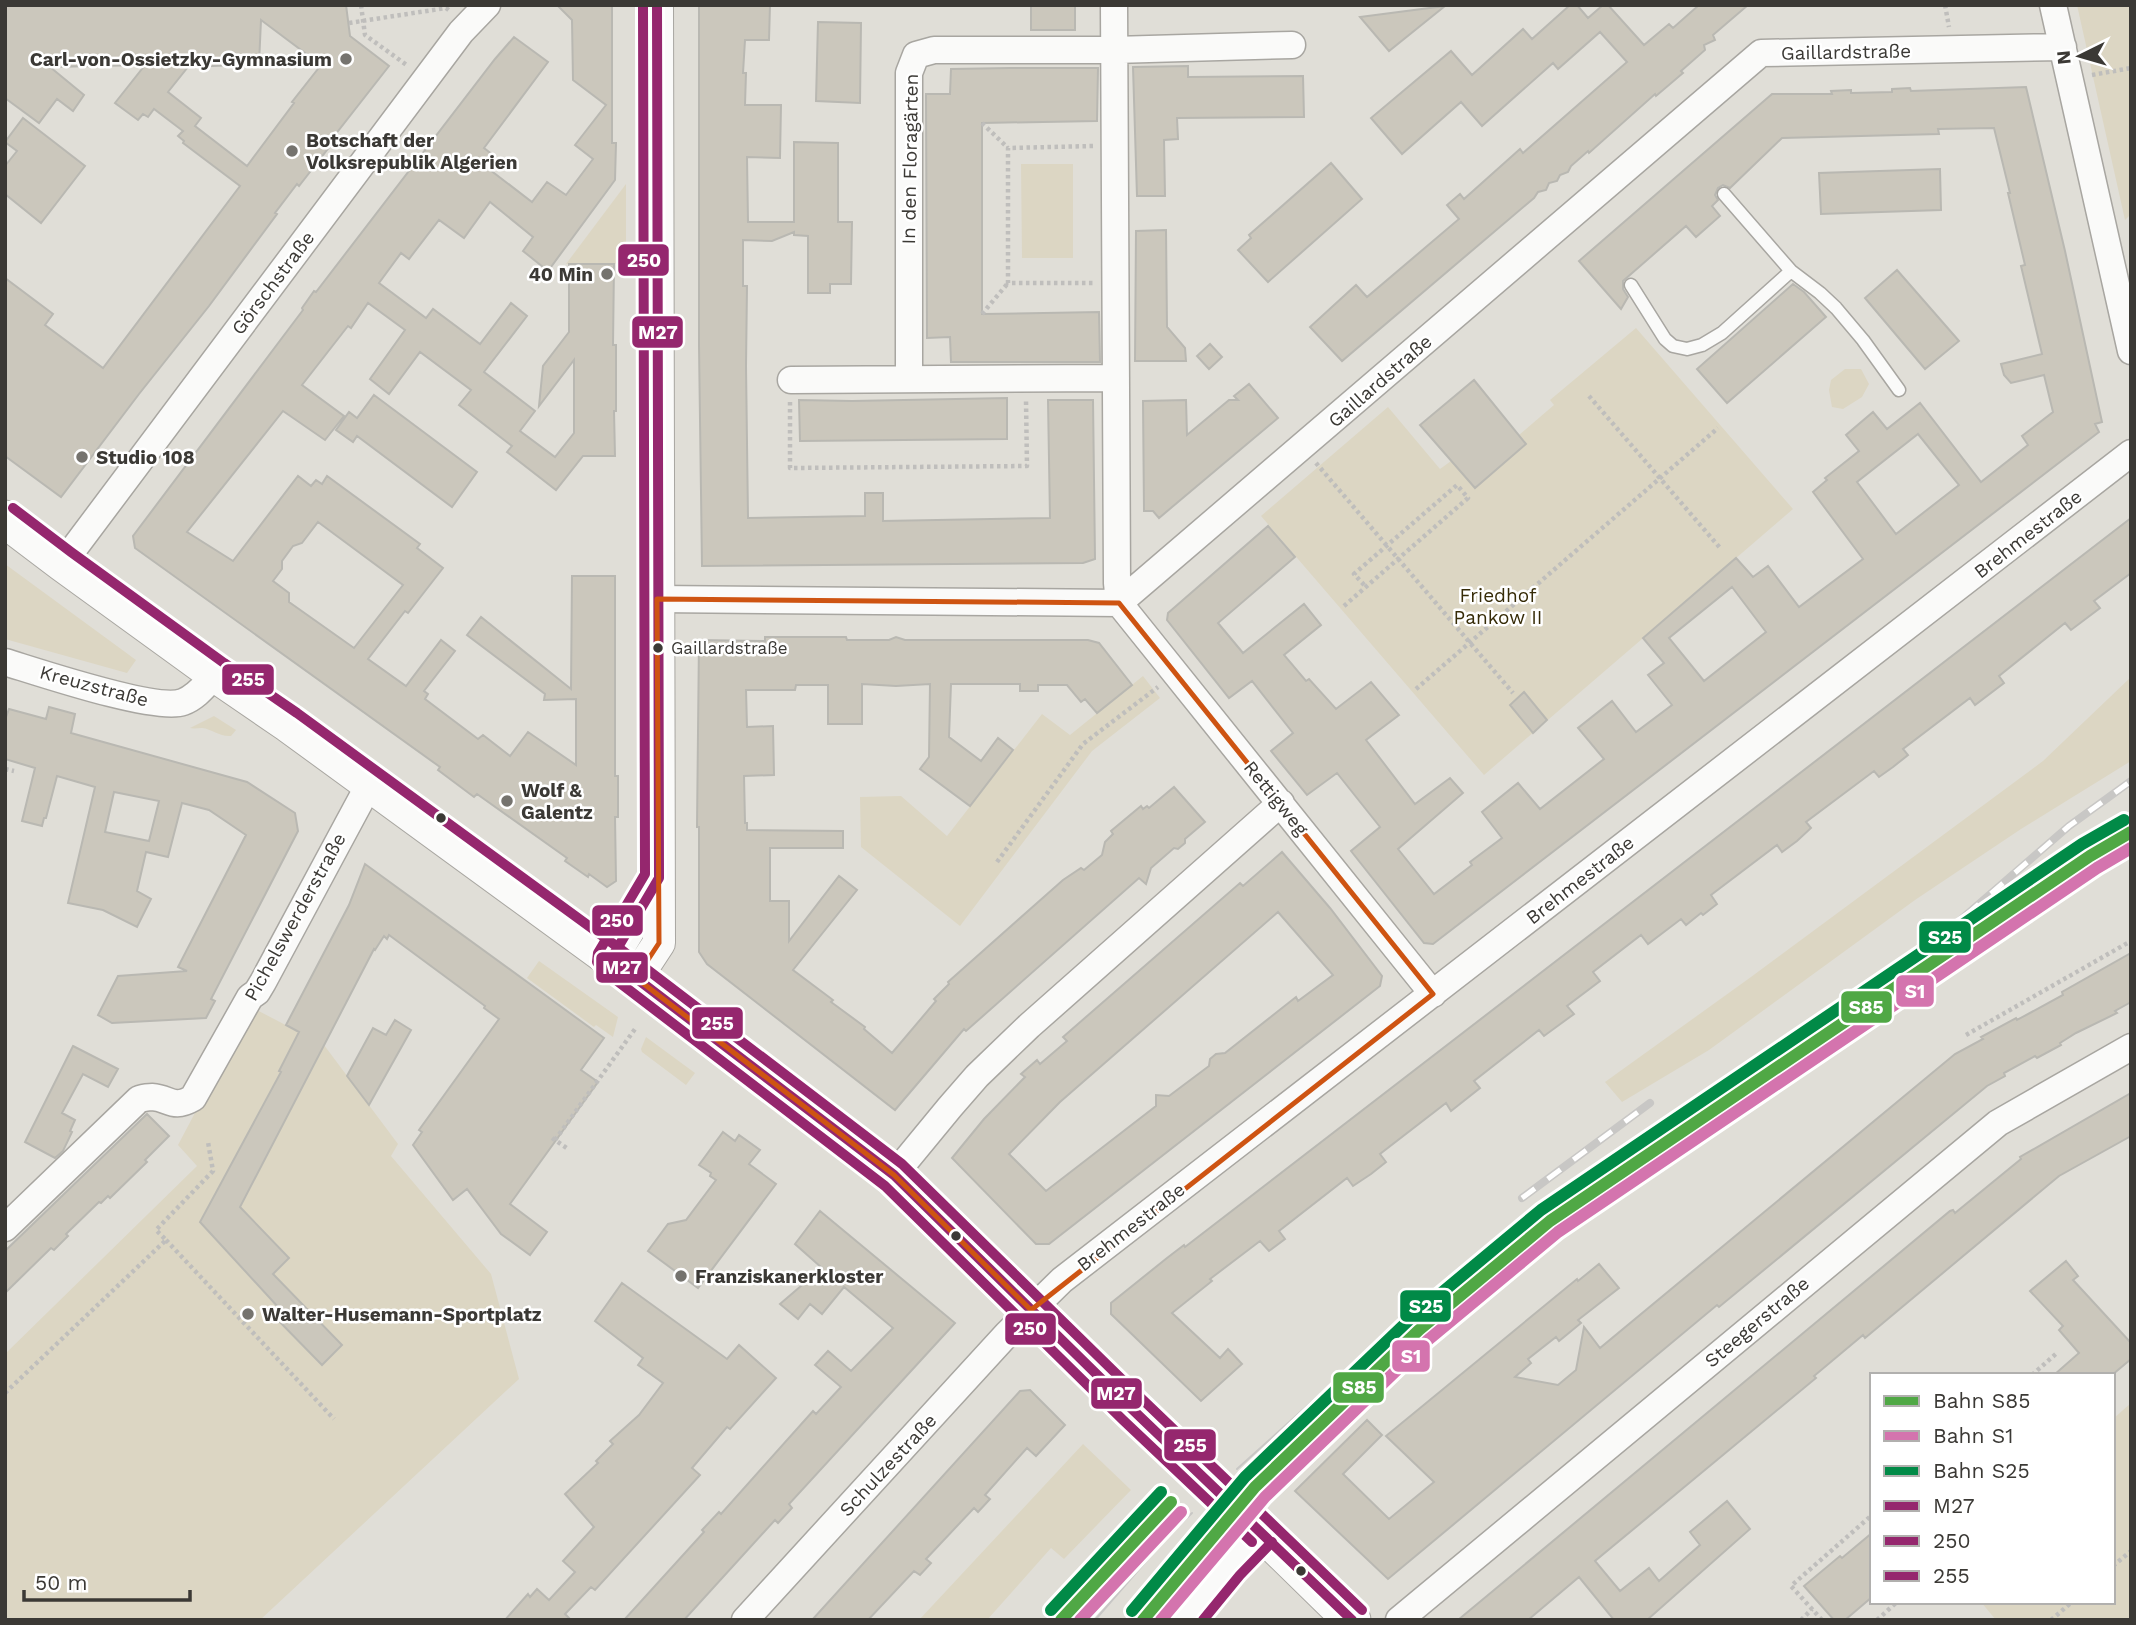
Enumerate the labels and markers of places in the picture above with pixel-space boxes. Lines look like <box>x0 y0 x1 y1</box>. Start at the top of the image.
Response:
place label: Carl-von-Ossietzky-Gymnasium <box>30 48 332 71</box>
marker: Carl-von-Ossietzky-Gymnasium <box>338 51 354 67</box>
place label: Botschaft der Volksrepublik Algerien <box>306 129 517 174</box>
marker: Botschaft der Volksrepublik Algerien <box>284 143 300 159</box>
place label: 40 Min <box>528 263 593 286</box>
marker: 40 Min <box>599 266 615 282</box>
place label: Studio 108 <box>96 446 195 469</box>
marker: Studio 108 <box>74 449 90 465</box>
place label: Gaillardstraße <box>671 638 788 658</box>
marker: Gaillardstraße <box>651 641 665 655</box>
place label: Wolf & Galentz <box>521 779 593 824</box>
marker: Wolf & Galentz <box>499 793 515 809</box>
unlabelled marker <box>434 811 448 825</box>
unlabelled marker <box>949 1229 963 1243</box>
place label: Franziskanerkloster <box>695 1265 884 1288</box>
marker: Franziskanerkloster <box>673 1268 689 1284</box>
place label: Walter-Husemann-Sportplatz <box>262 1303 542 1326</box>
marker: Walter-Husemann-Sportplatz <box>240 1306 256 1322</box>
unlabelled marker <box>1294 1564 1308 1578</box>

